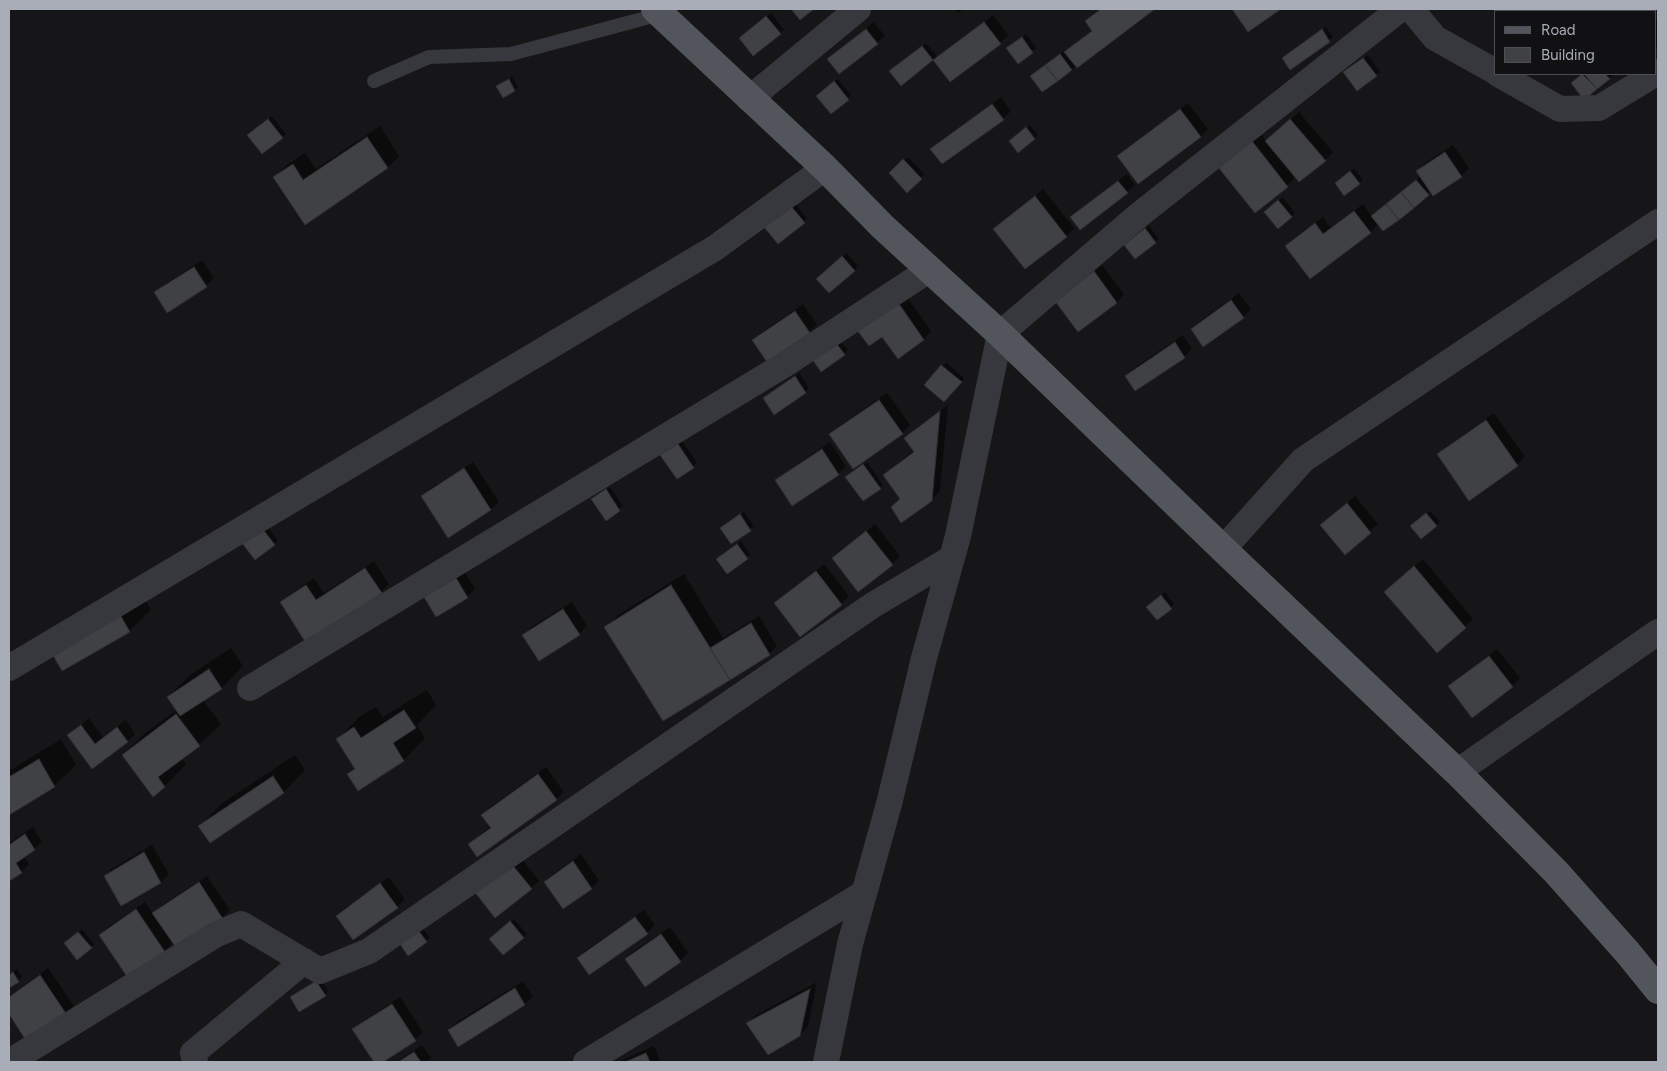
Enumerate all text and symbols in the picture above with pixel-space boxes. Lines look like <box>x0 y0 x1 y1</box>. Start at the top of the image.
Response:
legend <box>1494 10 1657 75</box>
text: Road <box>1541 21 1576 39</box>
text: Building <box>1541 46 1595 64</box>

